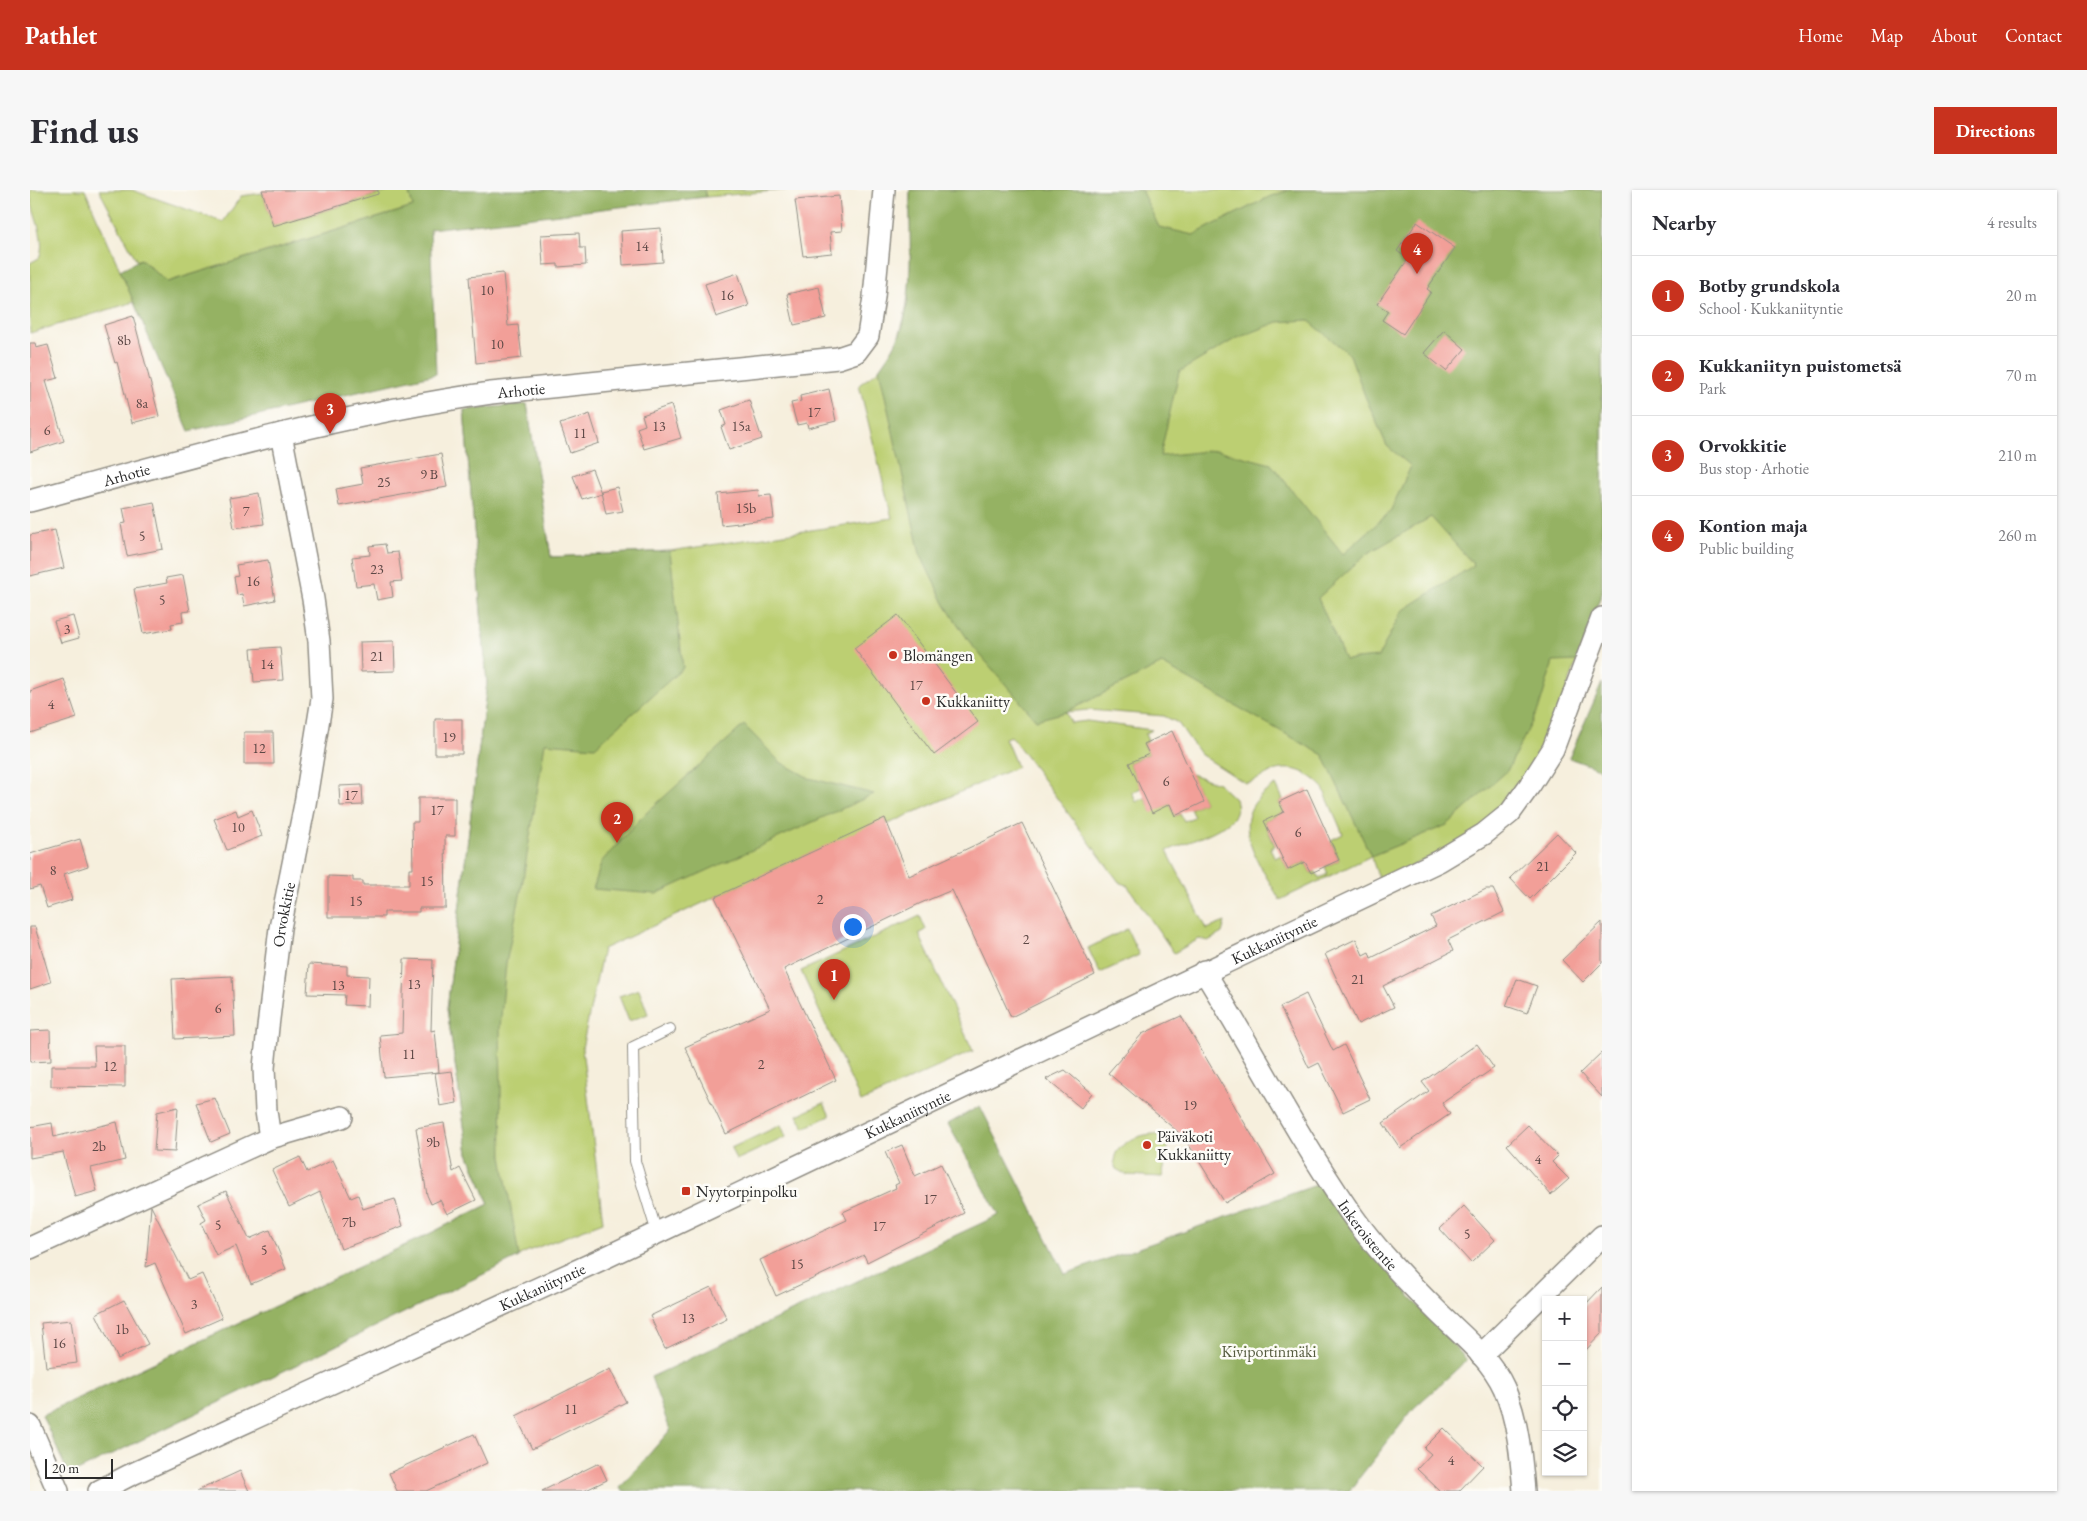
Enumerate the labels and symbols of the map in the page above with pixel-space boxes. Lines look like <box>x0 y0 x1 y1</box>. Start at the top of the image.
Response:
pin: 4 <box>1401 233 1433 274</box>
house number: 14 <box>635 237 649 255</box>
house number: 10 <box>480 281 494 299</box>
house number: 16 <box>720 286 734 304</box>
house number: 8b <box>117 331 131 349</box>
house number: 10 <box>490 335 504 353</box>
street label: Arhotie <box>495 377 546 403</box>
pin: 3 <box>314 393 346 434</box>
house number: 8a <box>136 394 149 412</box>
house number: 17 <box>807 403 821 421</box>
house number: 13 <box>652 417 666 435</box>
house number: 15a <box>731 417 751 435</box>
house number: 6 <box>44 421 51 439</box>
house number: 11 <box>573 424 587 442</box>
street label: Arhotie <box>100 458 152 491</box>
house number: 9 B <box>420 465 438 483</box>
house number: 25 <box>377 473 391 491</box>
house number: 15b <box>736 499 756 517</box>
house number: 7 <box>243 502 250 520</box>
house number: 5 <box>139 527 145 545</box>
house number: 23 <box>370 560 384 578</box>
house number: 16 <box>246 572 260 590</box>
house number: 5 <box>159 591 165 609</box>
house number: 3 <box>64 620 71 638</box>
place label: Blomängen <box>903 645 974 666</box>
house number: 21 <box>370 647 384 665</box>
marker: Blomängen <box>887 649 899 661</box>
house number: 14 <box>260 655 274 673</box>
house number: 17 <box>909 676 923 694</box>
place label: Kukkaniitty <box>936 691 1011 712</box>
house number: 4 <box>48 695 55 713</box>
marker: Kukkaniitty <box>920 695 932 707</box>
house number: 19 <box>442 728 456 746</box>
house number: 12 <box>252 739 266 757</box>
house number: 6 <box>1163 772 1170 790</box>
house number: 17 <box>344 786 358 804</box>
house number: 17 <box>430 801 444 819</box>
pin: 2 <box>601 802 633 843</box>
house number: 10 <box>231 818 245 836</box>
house number: 6 <box>1295 823 1302 841</box>
house number: 21 <box>1536 857 1550 875</box>
house number: 8 <box>50 861 57 879</box>
house number: 15 <box>420 872 434 890</box>
street label: Orvokkitie <box>267 880 300 948</box>
house number: 2 <box>817 890 824 908</box>
house number: 15 <box>349 892 363 910</box>
street label: Kukkaniityntie <box>1228 910 1320 969</box>
your location <box>840 914 866 940</box>
house number: 2 <box>1023 930 1030 948</box>
pin: 1 <box>818 959 850 1000</box>
house number: 21 <box>1351 970 1365 988</box>
house number: 13 <box>407 975 421 993</box>
house number: 13 <box>331 976 345 994</box>
house number: 6 <box>215 999 222 1017</box>
house number: 11 <box>402 1045 416 1063</box>
house number: 2 <box>758 1055 765 1073</box>
house number: 12 <box>103 1057 117 1075</box>
street label: Kukkaniityntie <box>861 1084 954 1143</box>
house number: 19 <box>1183 1096 1197 1114</box>
place label: Päiväkoti Kukkaniitty <box>1157 1126 1232 1165</box>
house number: 9b <box>426 1133 440 1151</box>
house number: 2b <box>92 1137 106 1155</box>
marker: Päiväkoti Kukkaniitty <box>1141 1139 1153 1151</box>
house number: 4 <box>1535 1150 1542 1168</box>
place label: Nyytorpinpolku <box>696 1181 798 1202</box>
marker: Nyytorpinpolku <box>680 1185 692 1197</box>
house number: 17 <box>923 1190 937 1208</box>
street label: Inkeroistentie <box>1334 1195 1403 1275</box>
house number: 7b <box>342 1213 356 1231</box>
house number: 5 <box>215 1216 221 1234</box>
house number: 17 <box>872 1217 886 1235</box>
house number: 5 <box>1464 1225 1470 1243</box>
house number: 5 <box>261 1241 267 1259</box>
house number: 15 <box>790 1255 804 1273</box>
street label: Kukkaniityntie <box>496 1258 589 1315</box>
house number: 3 <box>191 1295 198 1313</box>
house number: 13 <box>681 1309 695 1327</box>
house number: 1b <box>115 1320 129 1338</box>
house number: 16 <box>52 1334 66 1352</box>
park label: Kiviportinmäki <box>1222 1341 1317 1362</box>
house number: 11 <box>564 1400 578 1418</box>
house number: 4 <box>1448 1451 1455 1469</box>
scale bar <box>45 1456 112 1479</box>

